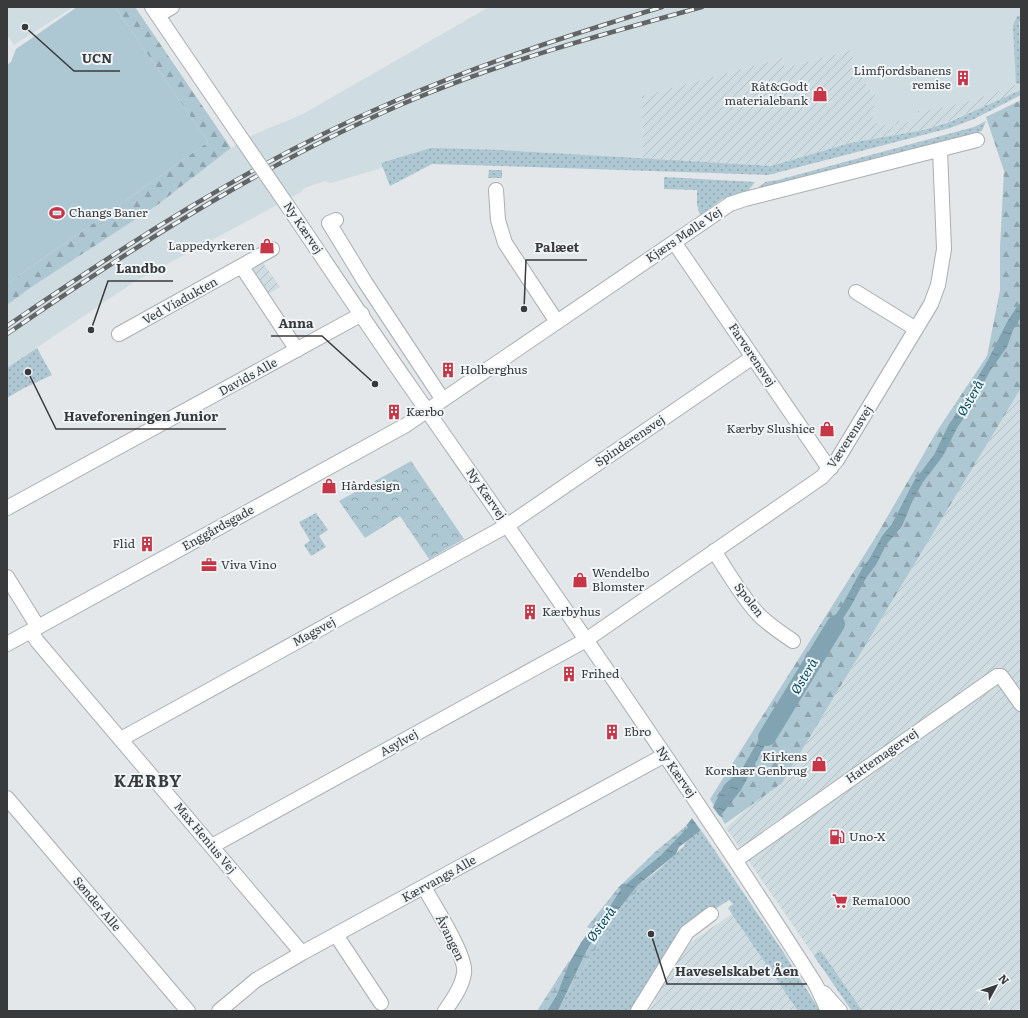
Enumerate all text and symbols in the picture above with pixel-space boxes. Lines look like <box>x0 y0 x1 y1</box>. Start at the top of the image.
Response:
callout: UCN <box>74 46 120 71</box>
text: UCN <box>82 48 112 67</box>
place label: Limfjordsbanens remise <box>854 61 952 93</box>
building icon: Limfjordsbanens remise <box>954 69 972 87</box>
place label: Råt&Godt materialebank <box>725 77 809 109</box>
shop icon: Råt&Godt materialebank <box>811 85 829 103</box>
street label: Ny Kærvej <box>280 198 328 257</box>
street label: Kjærs Mølle Vej <box>642 202 725 266</box>
place label: Changs Baner <box>69 203 148 221</box>
sports icon: Changs Baner <box>48 204 66 222</box>
callout: Palæet <box>526 235 587 260</box>
place label: Lappedyrkeren <box>168 236 255 254</box>
shop icon: Lappedyrkeren <box>258 237 276 255</box>
text: Palæet <box>535 237 580 256</box>
callout: Landbo <box>108 256 173 281</box>
text: Landbo <box>116 258 166 277</box>
street label: Ved Viadukten <box>139 272 220 328</box>
callout: Anna <box>271 311 322 336</box>
text: Anna <box>278 313 314 332</box>
street label: Farverensvej <box>725 319 781 390</box>
street label: Davids Alle <box>215 353 280 400</box>
place label: Holberghus <box>460 360 528 378</box>
building icon: Holberghus <box>439 361 457 379</box>
water label: Østerå <box>952 376 988 419</box>
street label: Væverensvej <box>822 401 876 472</box>
place label: Kærbo <box>406 402 444 420</box>
building icon: Kærbo <box>385 403 403 421</box>
callout: Haveforeningen Junior <box>56 404 226 429</box>
text: Haveforeningen Junior <box>64 406 218 425</box>
street label: Spinderensvej <box>591 410 668 470</box>
place label: Kærby Slushice <box>727 419 815 437</box>
shop icon: Kærby Slushice <box>818 420 836 438</box>
street label: Ny Kærvej <box>462 464 511 523</box>
place label: Hårdesign <box>341 476 400 494</box>
shop icon: Hårdesign <box>320 477 338 495</box>
street label: Enggårdsgade <box>178 500 257 554</box>
place label: Flid <box>112 534 136 552</box>
building icon: Flid <box>138 535 156 553</box>
place label: Viva Vino <box>221 555 277 573</box>
office icon: Viva Vino <box>200 556 218 574</box>
place label: Wendelbo Blomster <box>592 563 650 595</box>
shop icon: Wendelbo Blomster <box>571 571 589 589</box>
street label: Spolen <box>731 578 769 620</box>
place label: Kærbyhus <box>542 602 601 620</box>
building icon: Kærbyhus <box>521 603 539 621</box>
street label: Magsvej <box>289 612 338 650</box>
water label: Østerå <box>785 654 822 697</box>
place label: Frihed <box>581 664 620 682</box>
building icon: Frihed <box>560 665 578 683</box>
place label: Ebro <box>624 722 651 740</box>
building icon: Ebro <box>603 723 621 741</box>
street label: Hattemagervej <box>841 723 921 787</box>
street label: Asylvej <box>376 724 421 760</box>
street label: Ny Kærvej <box>652 742 701 801</box>
place label: Kirkens Korshær Genbrug <box>705 747 808 779</box>
shop icon: Kirkens Korshær Genbrug <box>810 755 828 773</box>
district label: KÆRBY <box>114 768 182 792</box>
street label: Max Henius Vej <box>170 798 241 877</box>
place label: Uno-X <box>849 827 886 845</box>
fuel station icon: Uno-X <box>828 828 846 846</box>
street label: Kærvangs Alle <box>398 850 479 906</box>
street label: Sønder Alle <box>70 872 126 935</box>
place label: Rema1000 <box>852 891 910 909</box>
supermarket icon: Rema1000 <box>831 892 849 910</box>
water label: Østerå <box>581 902 620 945</box>
street label: Åvangen <box>432 911 470 964</box>
callout: Haveselskabet Åen <box>667 959 807 984</box>
text: Haveselskabet Åen <box>675 961 799 980</box>
north arrow <box>976 966 1016 1006</box>
text: N <box>995 970 1014 988</box>

